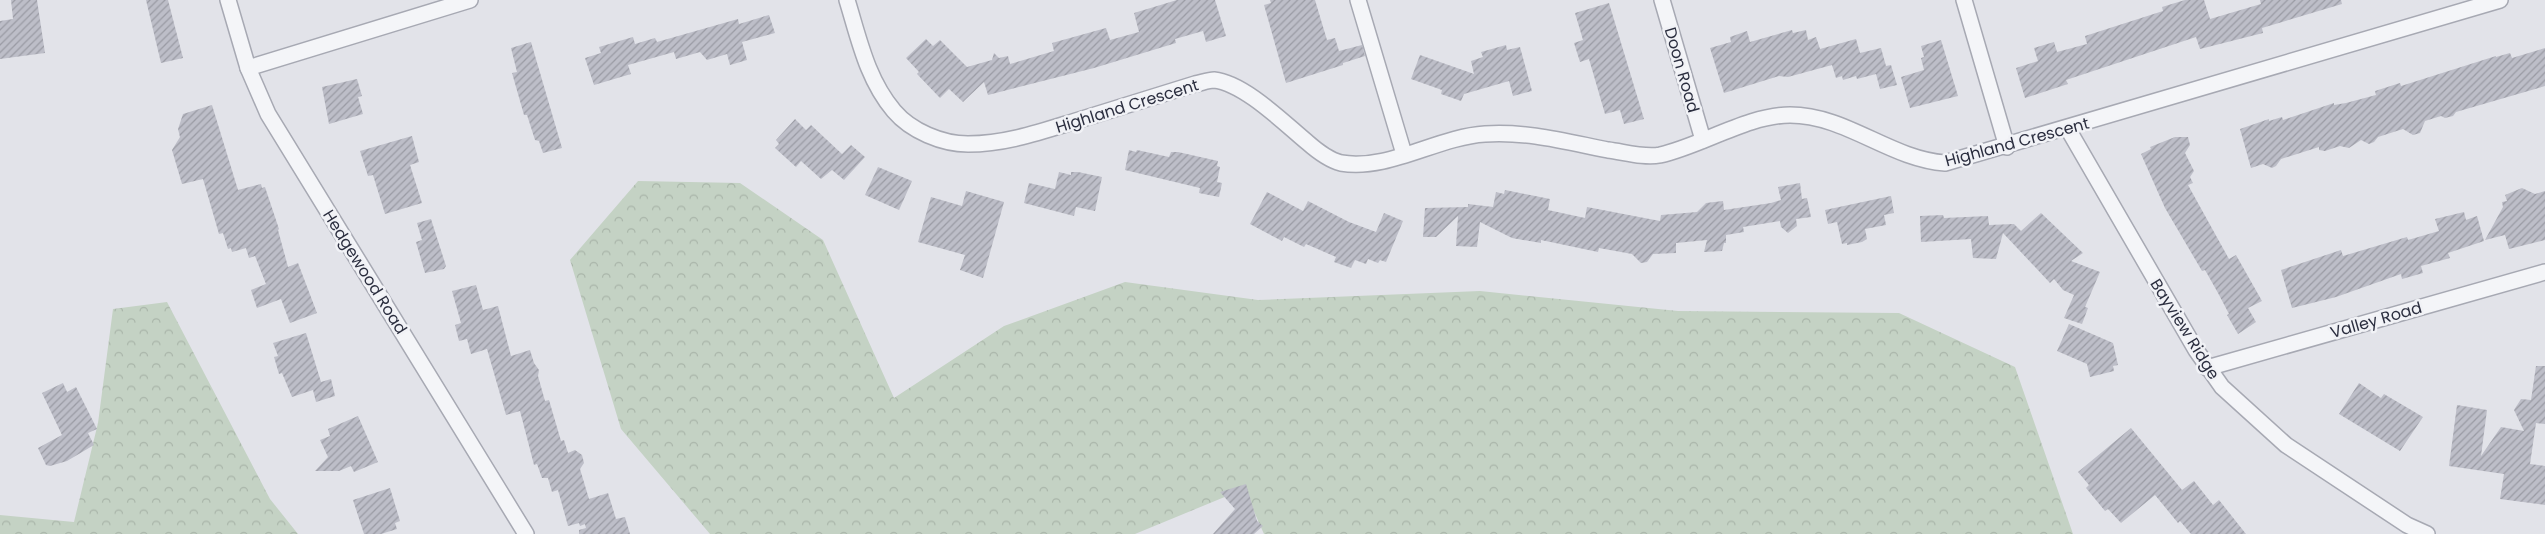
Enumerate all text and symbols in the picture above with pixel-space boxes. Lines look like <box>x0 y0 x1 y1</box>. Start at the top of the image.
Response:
street label: Doon Road <box>1659 25 1705 115</box>
street label: Highland Crescent <box>1053 73 1202 139</box>
street label: Highland Crescent <box>1942 112 2092 172</box>
street label: Hedgewood Road <box>317 205 413 339</box>
street label: Bayview Ridge <box>2145 274 2225 384</box>
street label: Valley Road <box>2328 296 2424 344</box>

